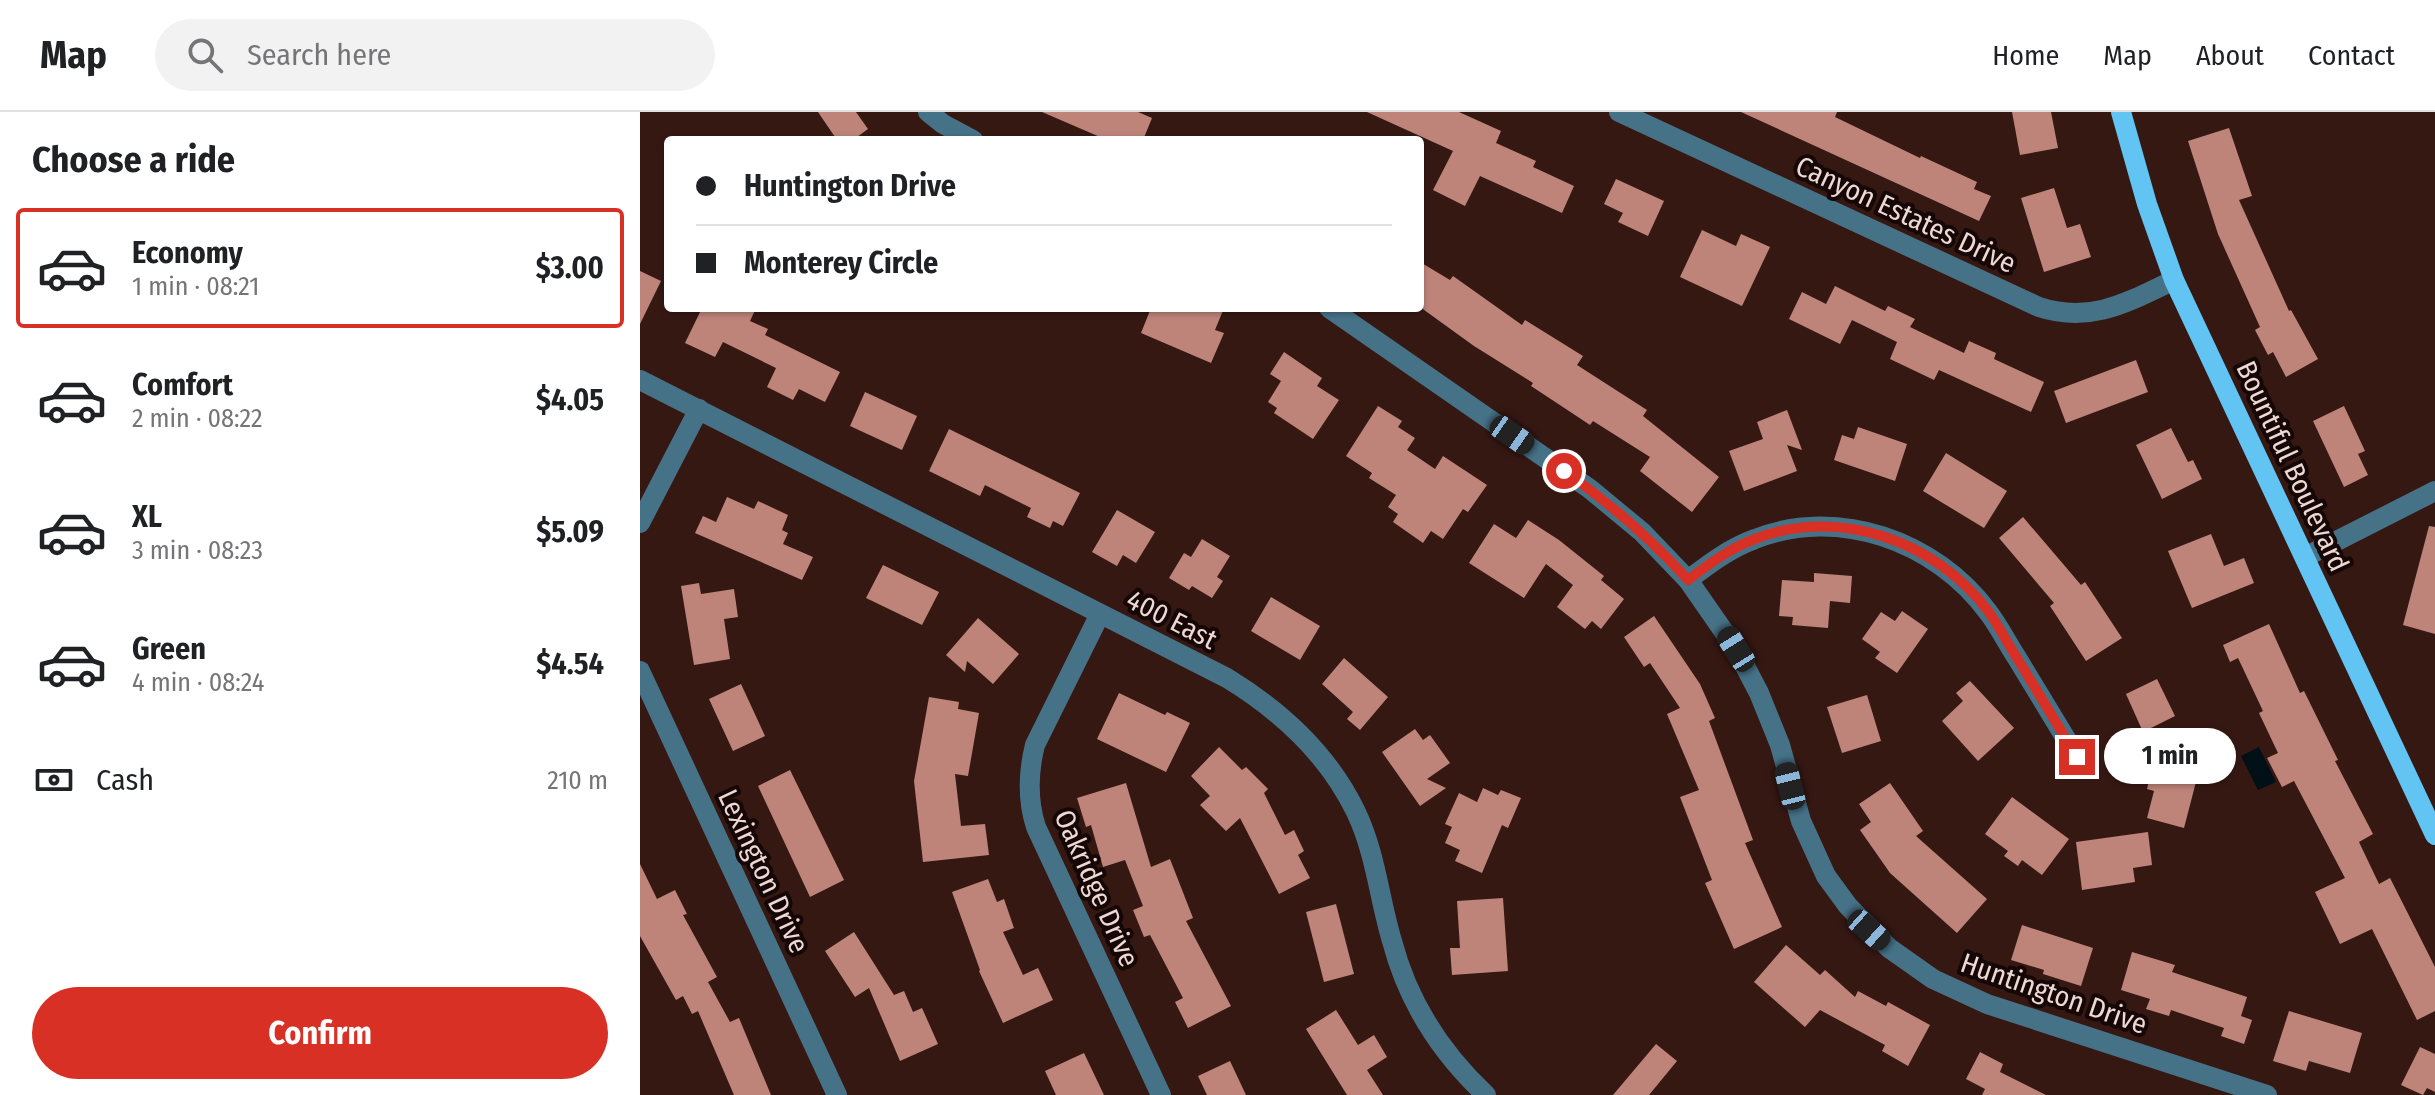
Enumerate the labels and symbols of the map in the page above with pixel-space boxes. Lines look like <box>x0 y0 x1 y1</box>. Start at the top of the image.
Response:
street label: Canyon Estates Drive <box>1791 149 2021 280</box>
street label: Bountiful Boulevard <box>2229 356 2356 577</box>
car <box>1485 411 1539 459</box>
route start <box>1546 453 1582 489</box>
street label: 400 East <box>1121 583 1223 656</box>
car <box>1713 622 1759 676</box>
callout: 1 min <box>2105 729 2237 785</box>
route end <box>2059 739 2095 775</box>
car <box>1773 760 1807 812</box>
street label: Lexington Drive <box>711 784 816 958</box>
street label: Oakridge Drive <box>1047 805 1146 972</box>
car <box>1843 905 1895 955</box>
street label: Huntington Drive <box>1956 946 2151 1041</box>

